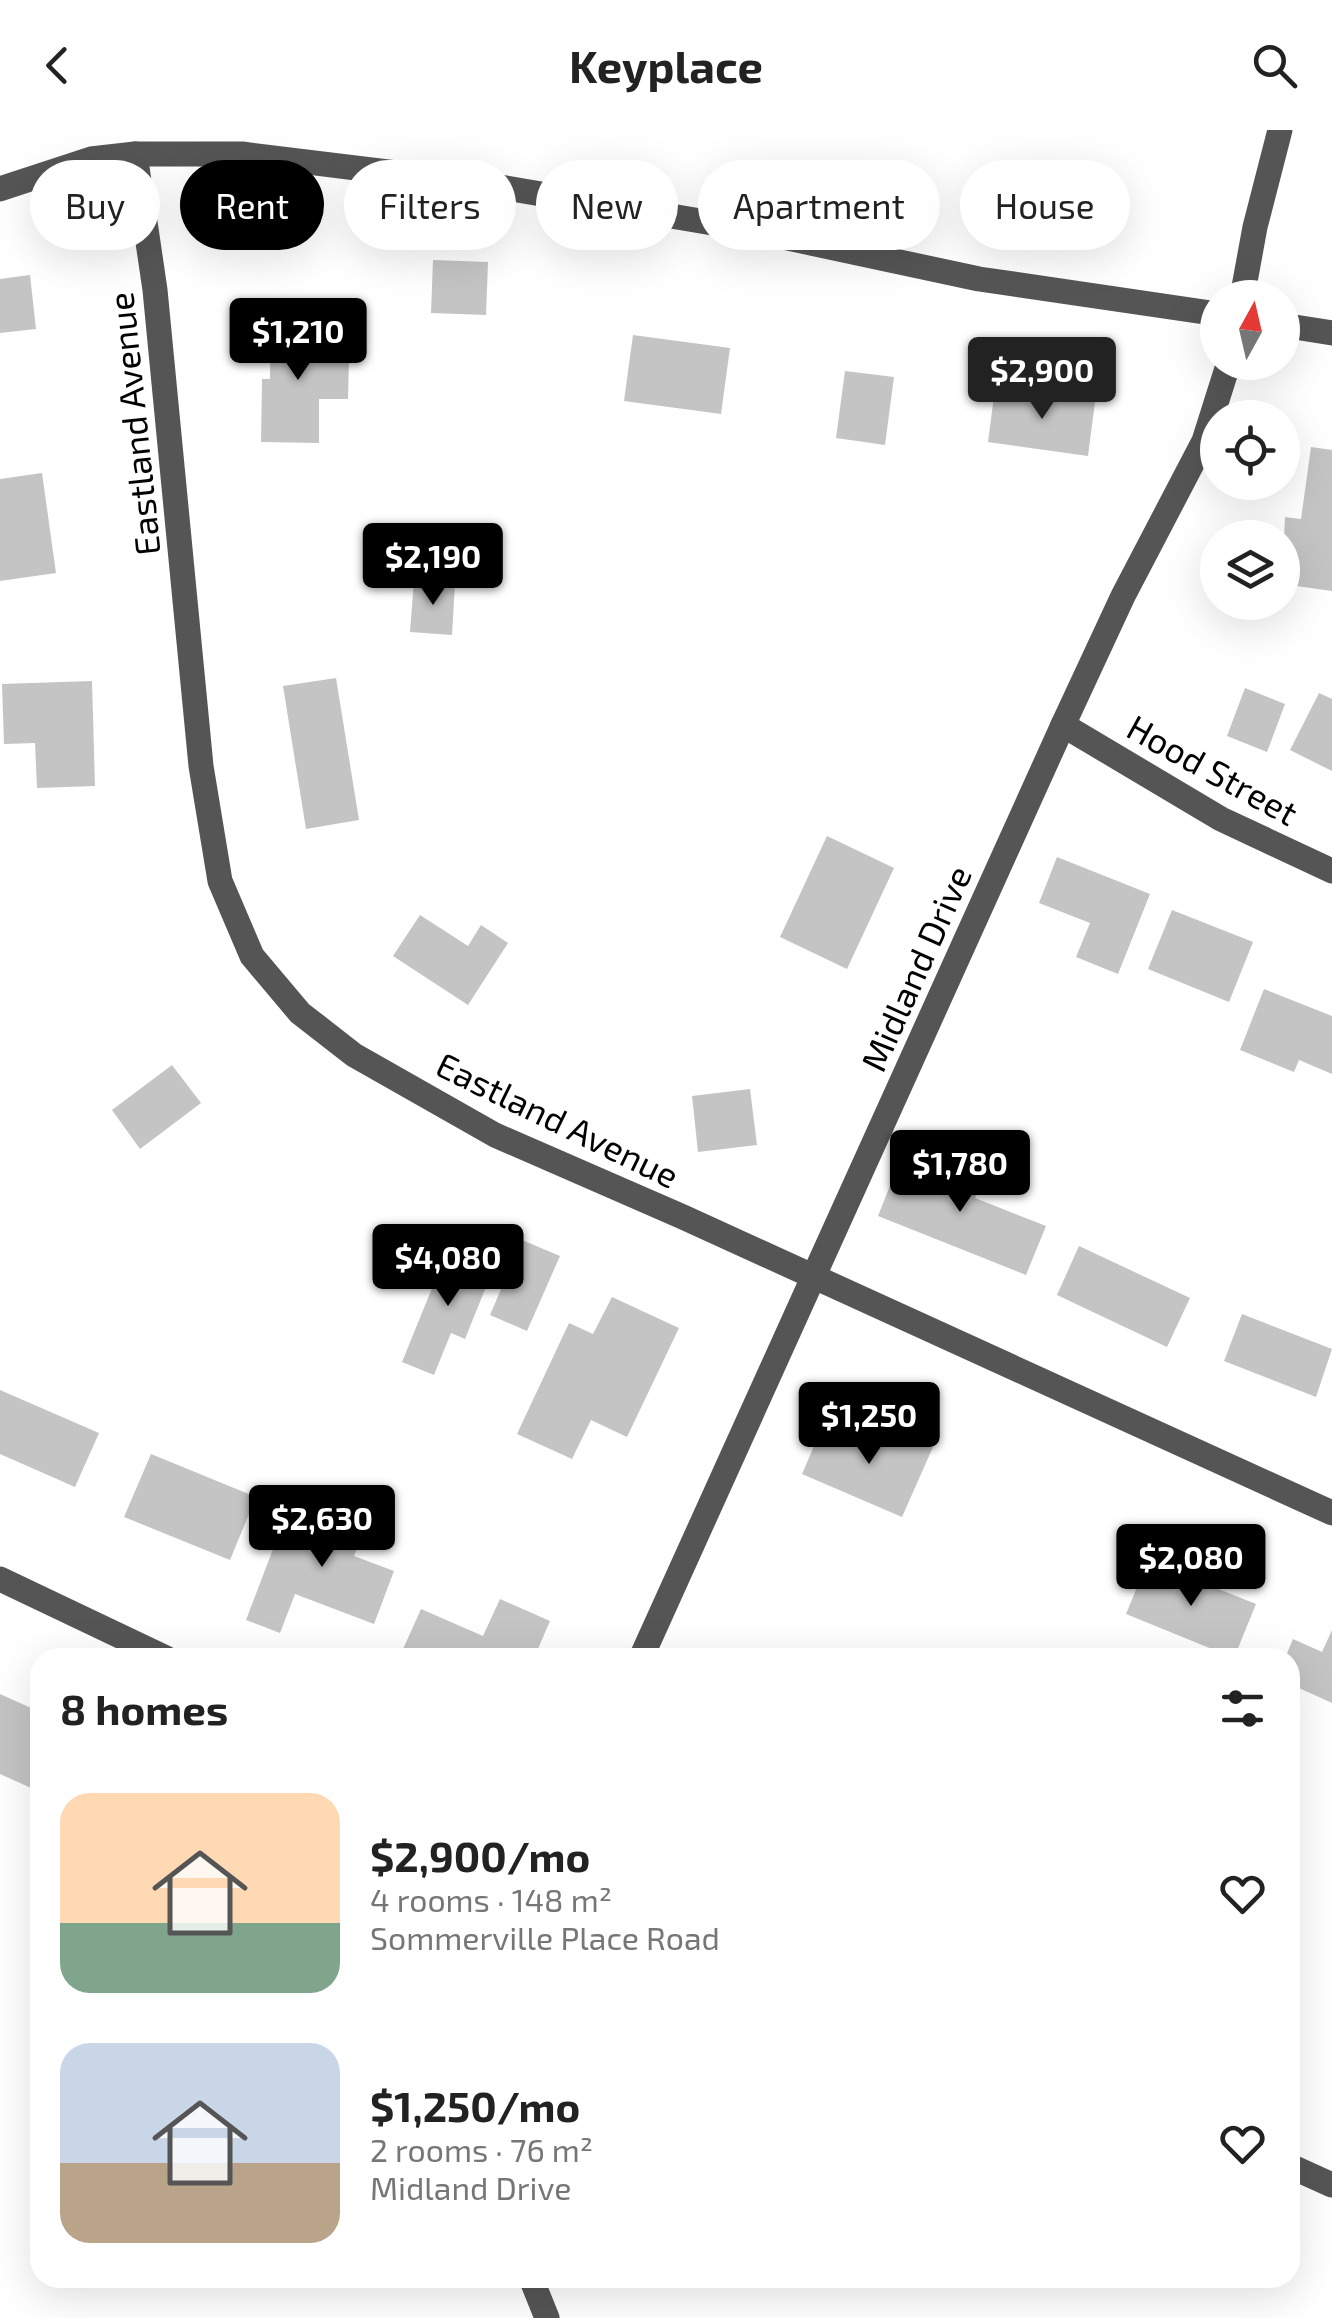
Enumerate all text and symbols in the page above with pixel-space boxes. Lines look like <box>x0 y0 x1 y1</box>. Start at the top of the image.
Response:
icon: back <box>30 38 85 93</box>
text: Keyplace <box>569 38 763 92</box>
icon: search <box>1247 38 1302 93</box>
chip: Buy <box>30 160 160 250</box>
chip: Rent <box>180 160 324 250</box>
chip: Filters <box>344 160 516 250</box>
chip: New <box>536 160 678 250</box>
chip: Apartment <box>698 160 940 250</box>
chip: House <box>960 160 1130 250</box>
north arrow <box>1200 280 1300 380</box>
map controls <box>1200 280 1300 620</box>
street label: Eastland Avenue <box>98 290 168 558</box>
pin: $1,210 <box>217 298 379 383</box>
text: $1,210 <box>252 311 344 349</box>
pin: $2,900 <box>961 337 1123 422</box>
text: $2,900 <box>990 350 1094 388</box>
button: locate <box>1200 400 1300 500</box>
button: layers <box>1200 520 1300 620</box>
pin: $2,190 <box>352 523 514 608</box>
text: $2,190 <box>385 536 481 574</box>
street label: Hood Street <box>1120 705 1306 833</box>
street label: Midland Drive <box>851 859 979 1077</box>
street label: Eastland Avenue <box>430 1042 686 1196</box>
pin: $1,780 <box>879 1130 1041 1215</box>
text: $1,780 <box>912 1143 1008 1181</box>
pin: $4,080 <box>367 1224 529 1309</box>
text: $4,080 <box>394 1237 502 1275</box>
pin: $1,250 <box>788 1382 950 1467</box>
text: $1,250 <box>821 1395 917 1433</box>
pin: $2,630 <box>241 1485 403 1570</box>
text: $2,630 <box>271 1498 373 1536</box>
pin: $2,080 <box>1110 1524 1272 1609</box>
text: $2,080 <box>1138 1537 1244 1575</box>
icon: filters <box>1215 1681 1270 1736</box>
text: 8 homes <box>60 1683 228 1733</box>
text: $2,900/mo <box>370 1830 590 1880</box>
icon: home <box>140 1833 260 1953</box>
icon: heart <box>1215 1866 1270 1921</box>
text: 4 rooms · 148 m² <box>370 1880 612 1918</box>
text: Sommerville Place Road <box>370 1918 720 1956</box>
text: $1,250/mo <box>370 2080 580 2130</box>
icon: home <box>140 2083 260 2203</box>
icon: heart <box>1215 2116 1270 2171</box>
text: 2 rooms · 76 m² <box>370 2130 593 2168</box>
text: Midland Drive <box>370 2168 571 2206</box>

